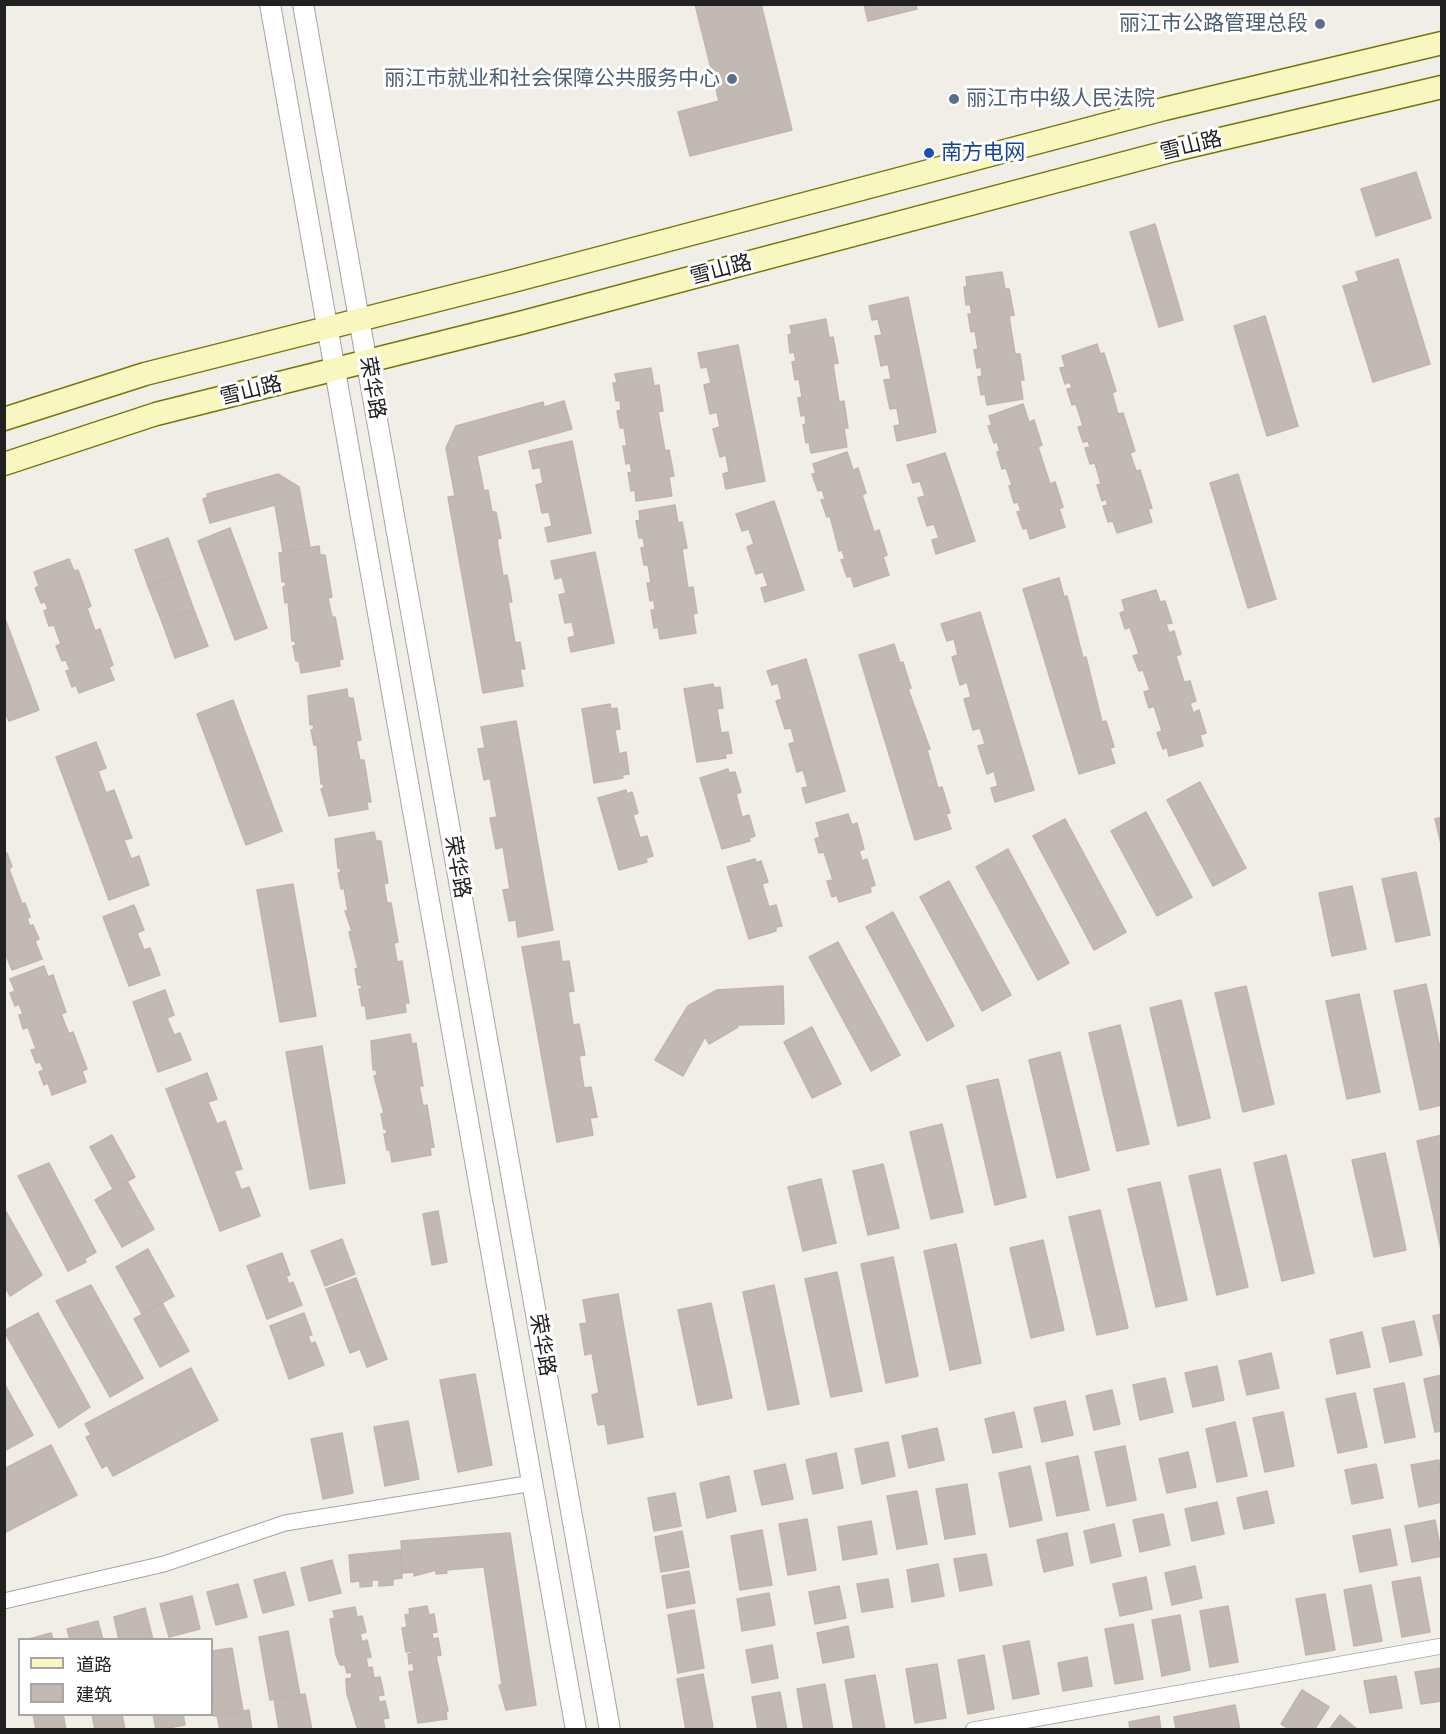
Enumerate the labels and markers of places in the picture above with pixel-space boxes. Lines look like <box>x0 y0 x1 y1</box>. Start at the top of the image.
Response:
place label: 丽江市公路管理总段 <box>1119 11 1308 37</box>
marker: 丽江市公路管理总段 <box>1313 17 1327 31</box>
place label: 丽江市就业和社会保障公共服务中心 <box>384 66 720 92</box>
marker: 丽江市就业和社会保障公共服务中心 <box>725 72 739 86</box>
place label: 丽江市中级人民法院 <box>966 86 1155 112</box>
marker: 丽江市中级人民法院 <box>947 92 961 106</box>
place label: 南方电网 <box>941 140 1025 166</box>
marker: 南方电网 <box>922 146 936 160</box>

